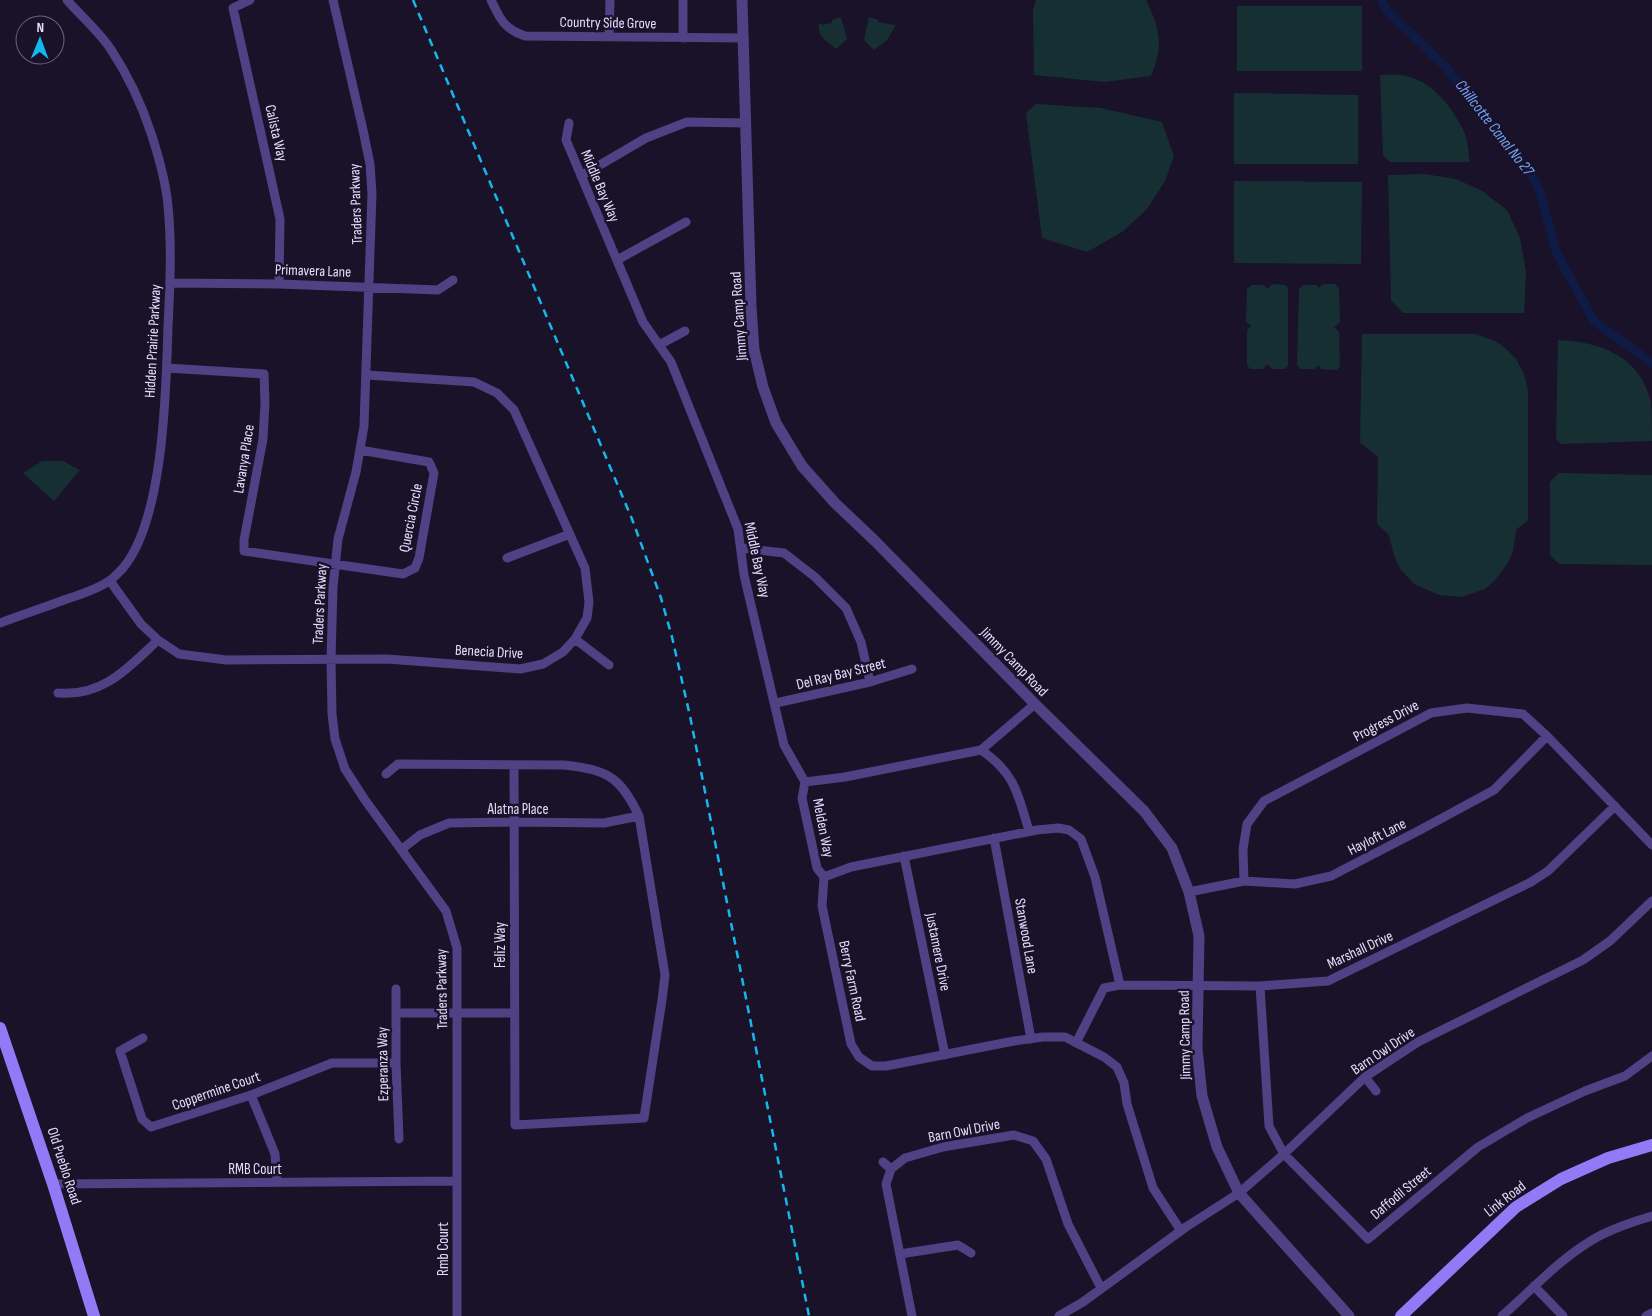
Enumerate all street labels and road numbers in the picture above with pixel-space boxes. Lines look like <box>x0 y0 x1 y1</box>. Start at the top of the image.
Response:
street label: Country Side Grove <box>560 13 656 33</box>
street label: Calista Way <box>260 103 292 163</box>
street label: Middle Bay Way <box>576 147 624 225</box>
street label: Traders Parkway <box>345 163 367 245</box>
street label: Primavera Lane <box>274 260 352 282</box>
street label: Jimmy Camp Road <box>726 271 752 362</box>
street label: Hidden Prairie Parkway <box>141 283 165 398</box>
street label: Lavanya Place <box>229 423 259 495</box>
street label: Quercia Circle <box>395 482 427 554</box>
street label: Middle Bay Way <box>740 520 774 600</box>
street label: Traders Parkway <box>308 563 332 645</box>
street label: Jimmy Camp Road <box>975 623 1052 701</box>
street label: Benecia Drive <box>454 641 524 663</box>
street label: Del Ray Bay Street <box>794 654 888 694</box>
street label: Progress Drive <box>1350 696 1422 746</box>
street label: Melden Way <box>808 797 838 859</box>
street label: Alatna Place <box>486 800 549 819</box>
street label: Hayloft Lane <box>1345 814 1409 860</box>
street label: Stanwood Lane <box>1010 897 1042 975</box>
street label: Justamere Drive <box>921 910 955 993</box>
street label: Feliz Way <box>491 922 510 968</box>
street label: Marshall Drive <box>1324 926 1396 974</box>
street label: Berry Farm Road <box>834 939 870 1023</box>
street label: Traders Parkway <box>432 948 452 1029</box>
street label: Jimmy Camp Road <box>1175 990 1195 1081</box>
street label: Barn Owl Drive <box>1348 1023 1418 1079</box>
street label: Ezperanza Way <box>373 1026 393 1101</box>
street label: Coppermine Court <box>169 1067 263 1115</box>
street label: Barn Owl Drive <box>926 1115 1002 1147</box>
street label: Old Pueblo Road <box>43 1125 85 1207</box>
street label: RMB Court <box>228 1160 282 1179</box>
street label: Daffodil Street <box>1367 1162 1436 1224</box>
street label: Link Road <box>1480 1177 1530 1221</box>
street label: Rmb Court <box>434 1222 453 1276</box>

